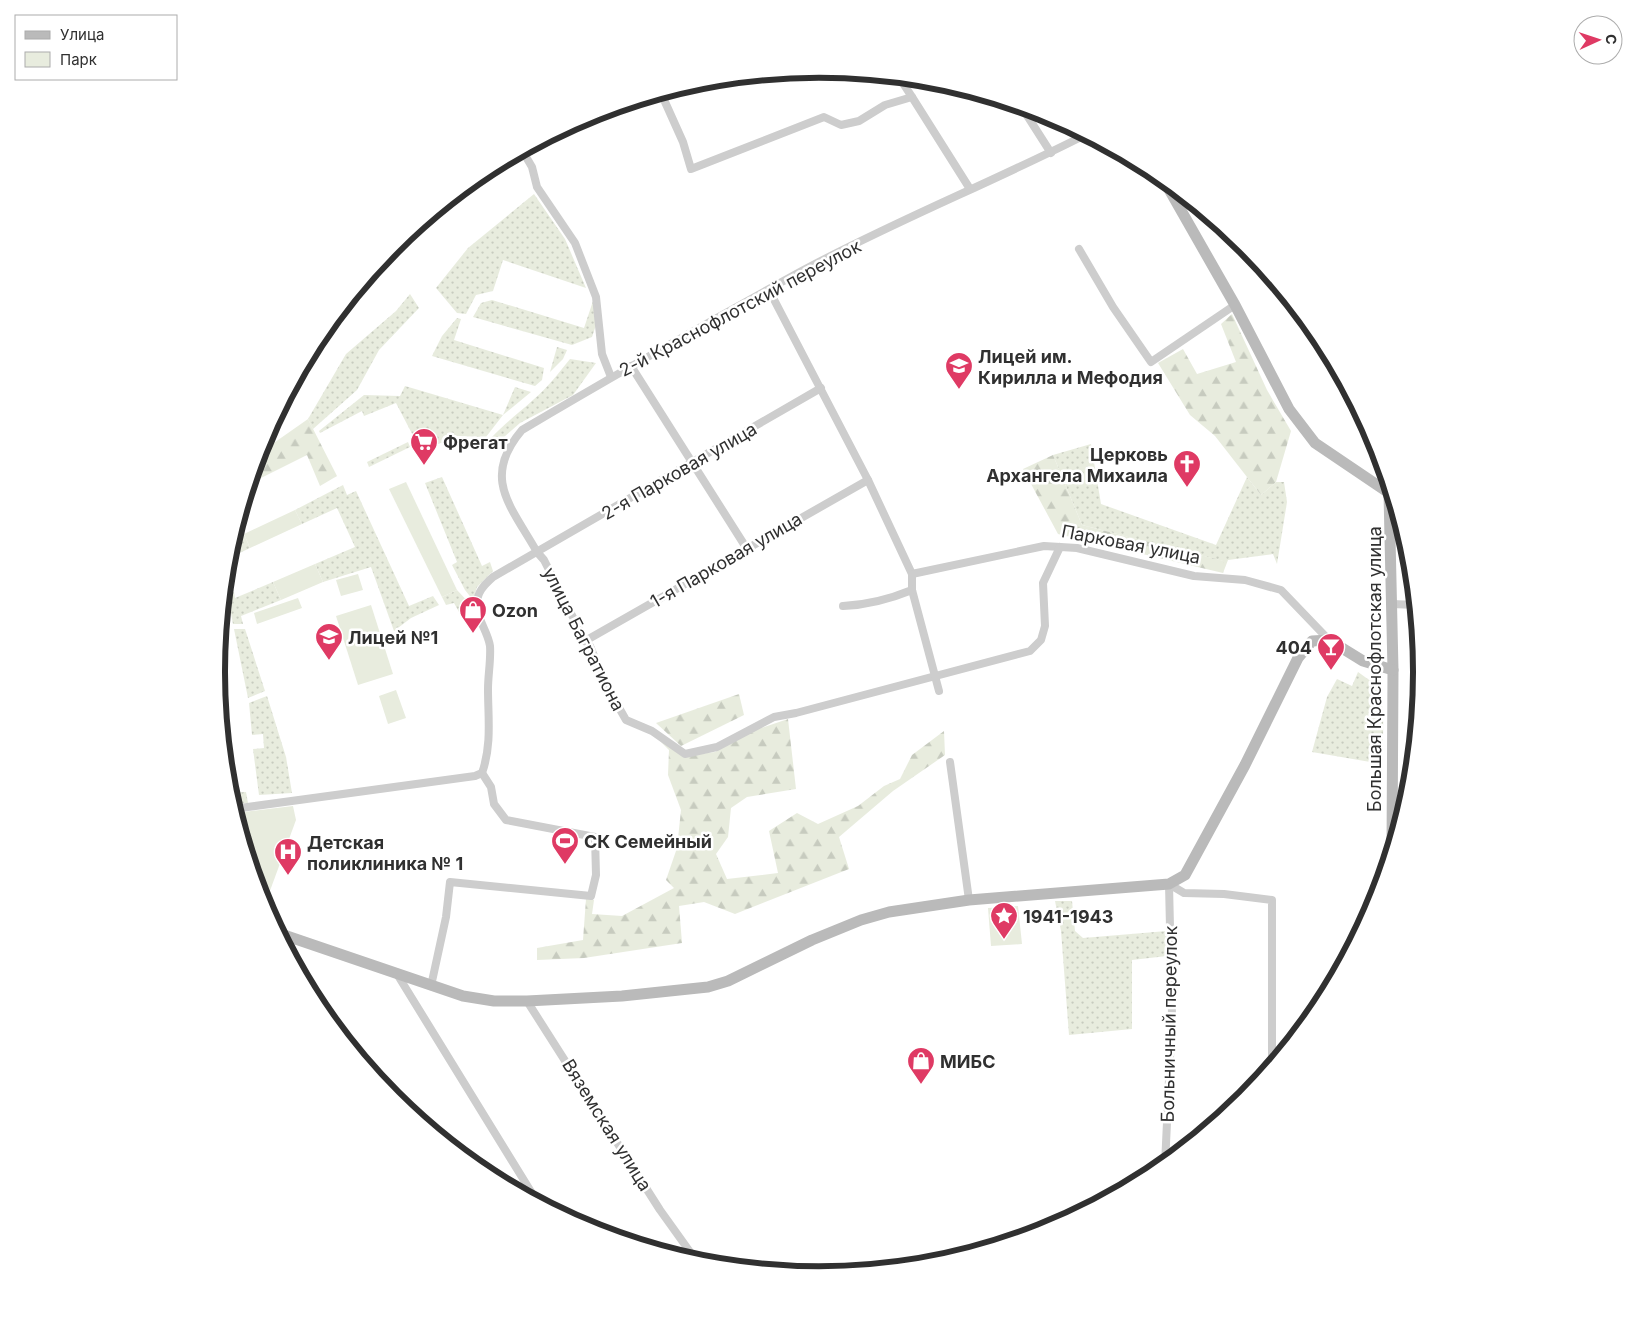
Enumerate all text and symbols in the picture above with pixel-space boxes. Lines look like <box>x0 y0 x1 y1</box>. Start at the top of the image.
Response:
legend <box>15 15 178 80</box>
north arrow <box>1573 15 1623 65</box>
text: Улица <box>60 25 104 44</box>
text: С <box>1603 34 1620 45</box>
text: Парк <box>60 50 97 69</box>
street label: 2-й Краснофлотский переулок <box>616 235 865 381</box>
place label: Лицей им. Кирилла и Мефодия <box>978 346 1163 388</box>
school or university icon: Лицей им. Кирилла и Мефодия <box>944 351 974 390</box>
street label: 2-я Парковая улица <box>598 418 760 524</box>
supermarket icon: Фрегат <box>409 427 439 466</box>
place label: Фрегат <box>443 432 508 453</box>
place label: Церковь Архангела Михаила <box>986 444 1168 486</box>
church icon: Церковь Архангела Михаила <box>1172 449 1202 488</box>
street label: 1-я Парковая улица <box>646 508 806 612</box>
street label: Парковая улица <box>1060 520 1202 568</box>
street label: Большая Краснофлотская улица <box>1364 526 1385 812</box>
street label: улица Багратиона <box>539 564 629 714</box>
shop icon: Ozon <box>458 595 488 634</box>
place label: Ozon <box>492 600 538 621</box>
school or university icon: Лицей №1 <box>314 622 344 661</box>
place label: Лицей №1 <box>348 627 438 648</box>
bar icon: 404 <box>1316 632 1346 671</box>
place label: 404 <box>1276 637 1312 658</box>
sports icon: СК Семейный <box>550 826 580 865</box>
place label: СК Семейный <box>584 831 712 852</box>
place label: Детская поликлиника № 1 <box>307 832 463 874</box>
hospital icon: Детская поликлиника № 1 <box>273 837 303 876</box>
place icon: 1941-1943 <box>989 901 1019 940</box>
place label: 1941-1943 <box>1023 906 1113 927</box>
street label: Больничный переулок <box>1157 925 1181 1122</box>
shop icon: МИБС <box>906 1046 936 1085</box>
place label: МИБС <box>940 1051 995 1072</box>
street label: Вяземская улица <box>558 1055 656 1195</box>

